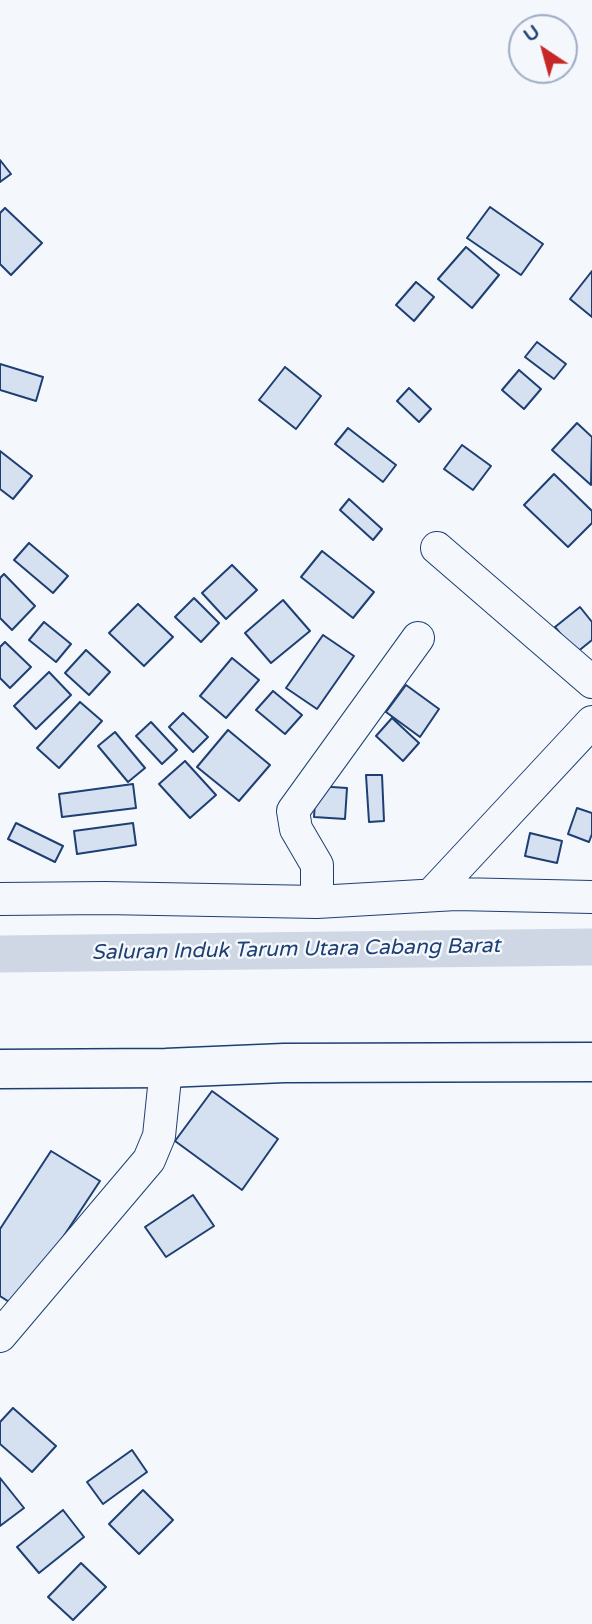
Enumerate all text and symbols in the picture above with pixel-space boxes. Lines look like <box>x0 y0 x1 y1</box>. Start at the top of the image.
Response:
north arrow <box>508 14 578 84</box>
text: U <box>520 20 544 47</box>
water label: Saluran Induk Tarum Utara Cabang Barat <box>92 934 500 966</box>

